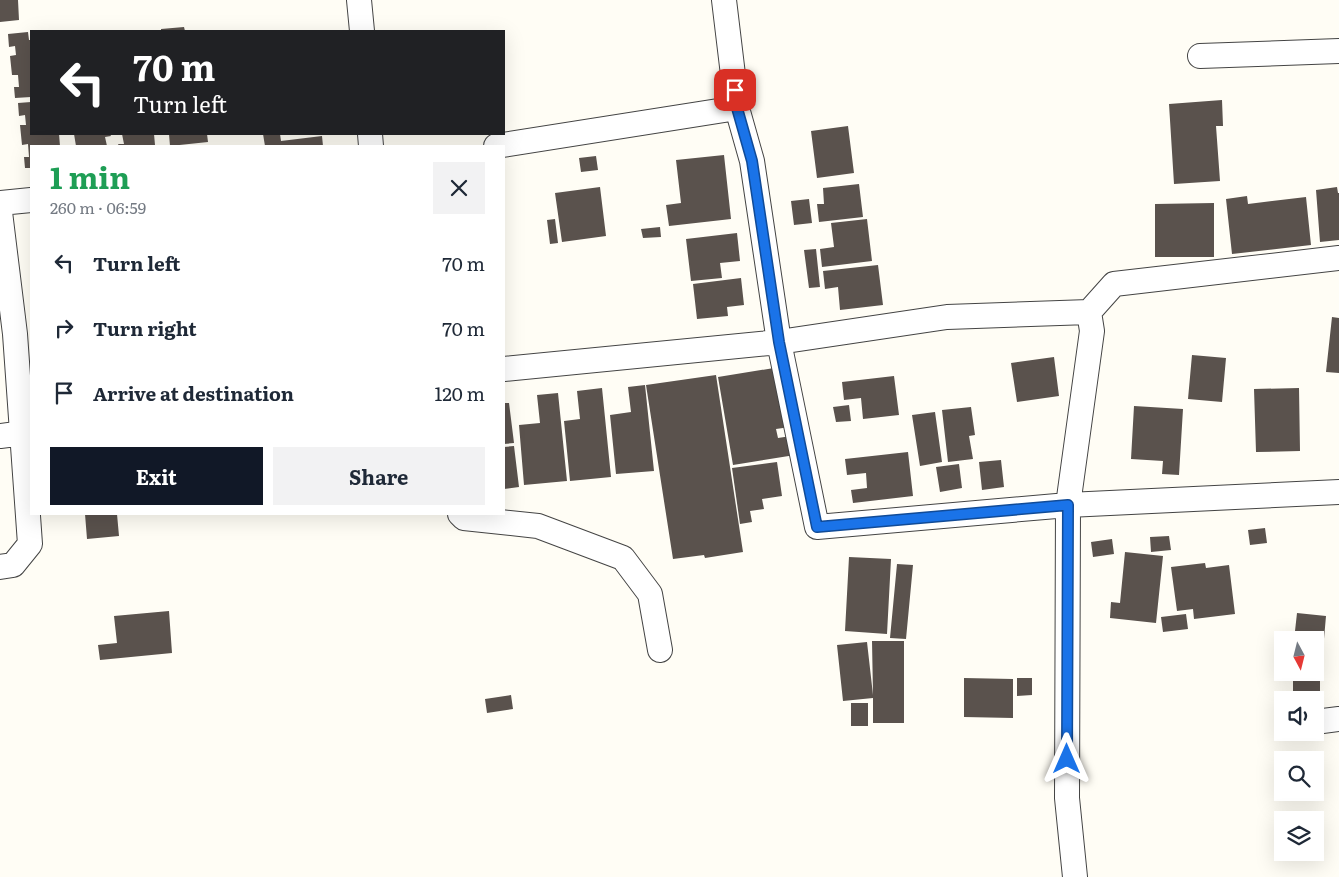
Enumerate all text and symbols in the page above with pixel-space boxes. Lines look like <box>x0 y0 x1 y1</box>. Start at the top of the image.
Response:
text: 70 m <box>133 40 215 92</box>
icon: left <box>50 50 115 115</box>
pin <box>714 69 756 111</box>
icon: arrive <box>721 76 749 104</box>
text: Turn left <box>133 87 227 120</box>
text: 1 min <box>50 154 130 198</box>
button: close <box>433 162 485 214</box>
text: 260 m · 06:59 <box>50 195 146 219</box>
icon: left <box>50 249 78 277</box>
text: Turn left <box>93 249 180 277</box>
text: 70 m <box>442 249 485 277</box>
icon: right <box>50 314 78 342</box>
text: Turn right <box>93 314 197 342</box>
text: 70 m <box>442 314 485 342</box>
icon: arrive <box>50 379 78 407</box>
text: Arrive at destination <box>93 379 294 407</box>
text: 120 m <box>434 379 485 407</box>
button: Exit <box>50 447 263 505</box>
button: Share <box>273 447 485 505</box>
north arrow <box>1274 631 1324 681</box>
map controls <box>1274 631 1324 861</box>
button: sound <box>1274 691 1324 741</box>
position arrow <box>1040 732 1092 784</box>
button: search <box>1274 751 1324 801</box>
button: layers <box>1274 811 1324 861</box>

